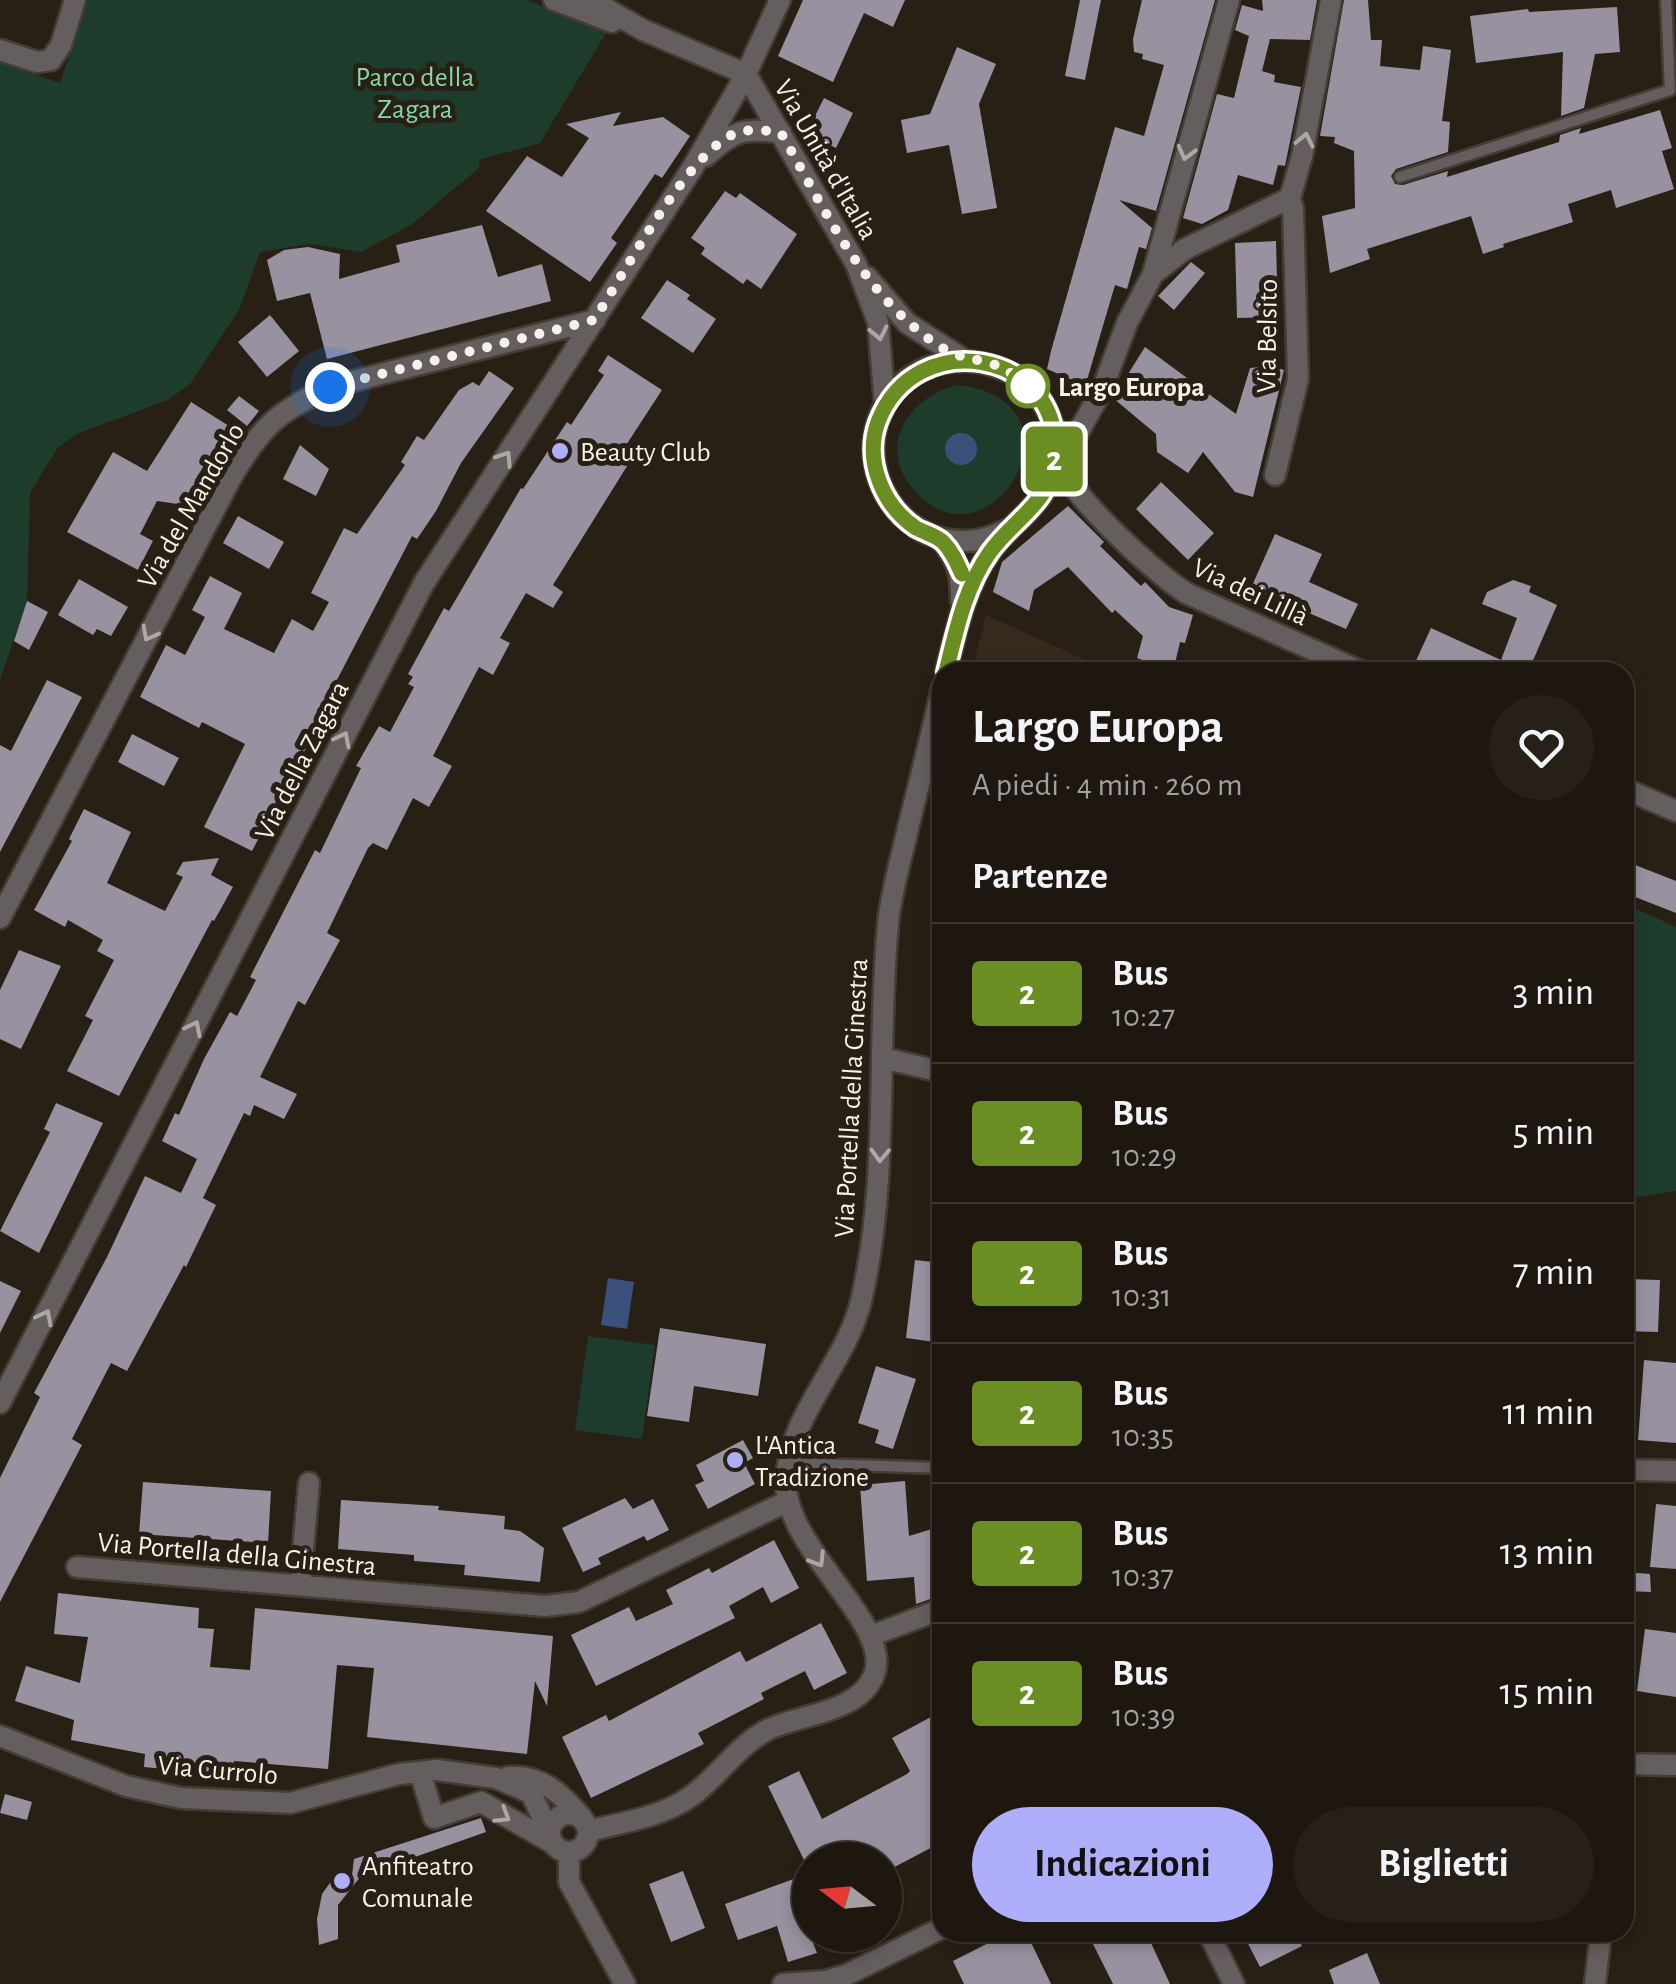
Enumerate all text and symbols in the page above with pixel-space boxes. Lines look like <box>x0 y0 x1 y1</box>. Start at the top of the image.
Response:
park label: Parco della Zagara <box>356 64 474 124</box>
street label: Via Unità d'Italia <box>768 75 882 245</box>
one-way arrow <box>1294 132 1315 149</box>
one-way arrow <box>1177 144 1198 161</box>
street label: Via Belsito <box>1253 279 1283 393</box>
one-way arrow <box>867 324 888 341</box>
your location <box>305 362 355 412</box>
marker: Largo Europa <box>1007 365 1049 407</box>
place label: Largo Europa <box>1058 374 1205 402</box>
street label: Via del Mandorlo <box>133 419 250 593</box>
line badge: 2 <box>1022 426 1086 492</box>
place label: Beauty Club <box>580 439 711 467</box>
marker: Beauty Club <box>549 440 571 462</box>
text: 2 <box>1046 442 1062 477</box>
one-way arrow <box>493 451 512 469</box>
street label: Via dei Lillà <box>1188 554 1312 632</box>
one-way arrow <box>142 624 161 642</box>
street label: Via della Zagara <box>251 677 355 845</box>
button: heart <box>1489 695 1594 800</box>
text: Largo Europa <box>972 704 1224 752</box>
one-way arrow <box>331 732 350 750</box>
text: A piedi · 4 min · 260 m <box>972 769 1243 801</box>
text: Partenze <box>972 858 1108 896</box>
text: Bus <box>1112 955 1168 993</box>
street label: Via Portella della Ginestra <box>831 958 873 1238</box>
text: 3 min <box>1513 974 1594 1012</box>
text: 2 <box>1019 976 1035 1011</box>
text: 10:27 <box>1112 1000 1175 1032</box>
one-way arrow <box>182 1020 202 1038</box>
text: Bus <box>1112 1095 1168 1133</box>
text: 5 min <box>1513 1114 1594 1152</box>
text: 2 <box>1019 1116 1035 1151</box>
text: 10:29 <box>1112 1140 1177 1172</box>
one-way arrow <box>869 1148 890 1164</box>
text: Bus <box>1112 1235 1168 1273</box>
text: 7 min <box>1513 1254 1594 1292</box>
text: 2 <box>1019 1256 1035 1291</box>
text: 10:31 <box>1112 1280 1171 1312</box>
one-way arrow <box>33 1309 52 1327</box>
text: Bus <box>1112 1375 1168 1413</box>
text: 11 min <box>1502 1394 1594 1432</box>
text: 2 <box>1019 1396 1035 1431</box>
text: 10:35 <box>1112 1420 1174 1452</box>
place label: L'Antica Tradizione <box>755 1432 869 1492</box>
marker: L'Antica Tradizione <box>724 1449 746 1471</box>
text: Bus <box>1112 1515 1168 1553</box>
street label: Via Portella della Ginestra <box>96 1529 377 1581</box>
text: 13 min <box>1500 1534 1594 1572</box>
text: 2 <box>1019 1536 1035 1571</box>
one-way arrow <box>806 1549 825 1567</box>
text: 10:37 <box>1112 1560 1174 1592</box>
text: Bus <box>1112 1655 1168 1693</box>
text: 15 min <box>1500 1674 1594 1712</box>
text: 2 <box>1019 1676 1035 1711</box>
text: 10:39 <box>1112 1700 1175 1732</box>
street label: Via Currolo <box>156 1752 279 1790</box>
one-way arrow <box>492 1804 510 1823</box>
button: Indicazioni <box>972 1807 1273 1922</box>
button: Biglietti <box>1293 1807 1594 1922</box>
north arrow <box>792 1842 902 1952</box>
map controls <box>792 1842 902 1952</box>
place label: Anfiteatro Comunale <box>362 1853 474 1913</box>
marker: Anfiteatro Comunale <box>331 1870 353 1892</box>

